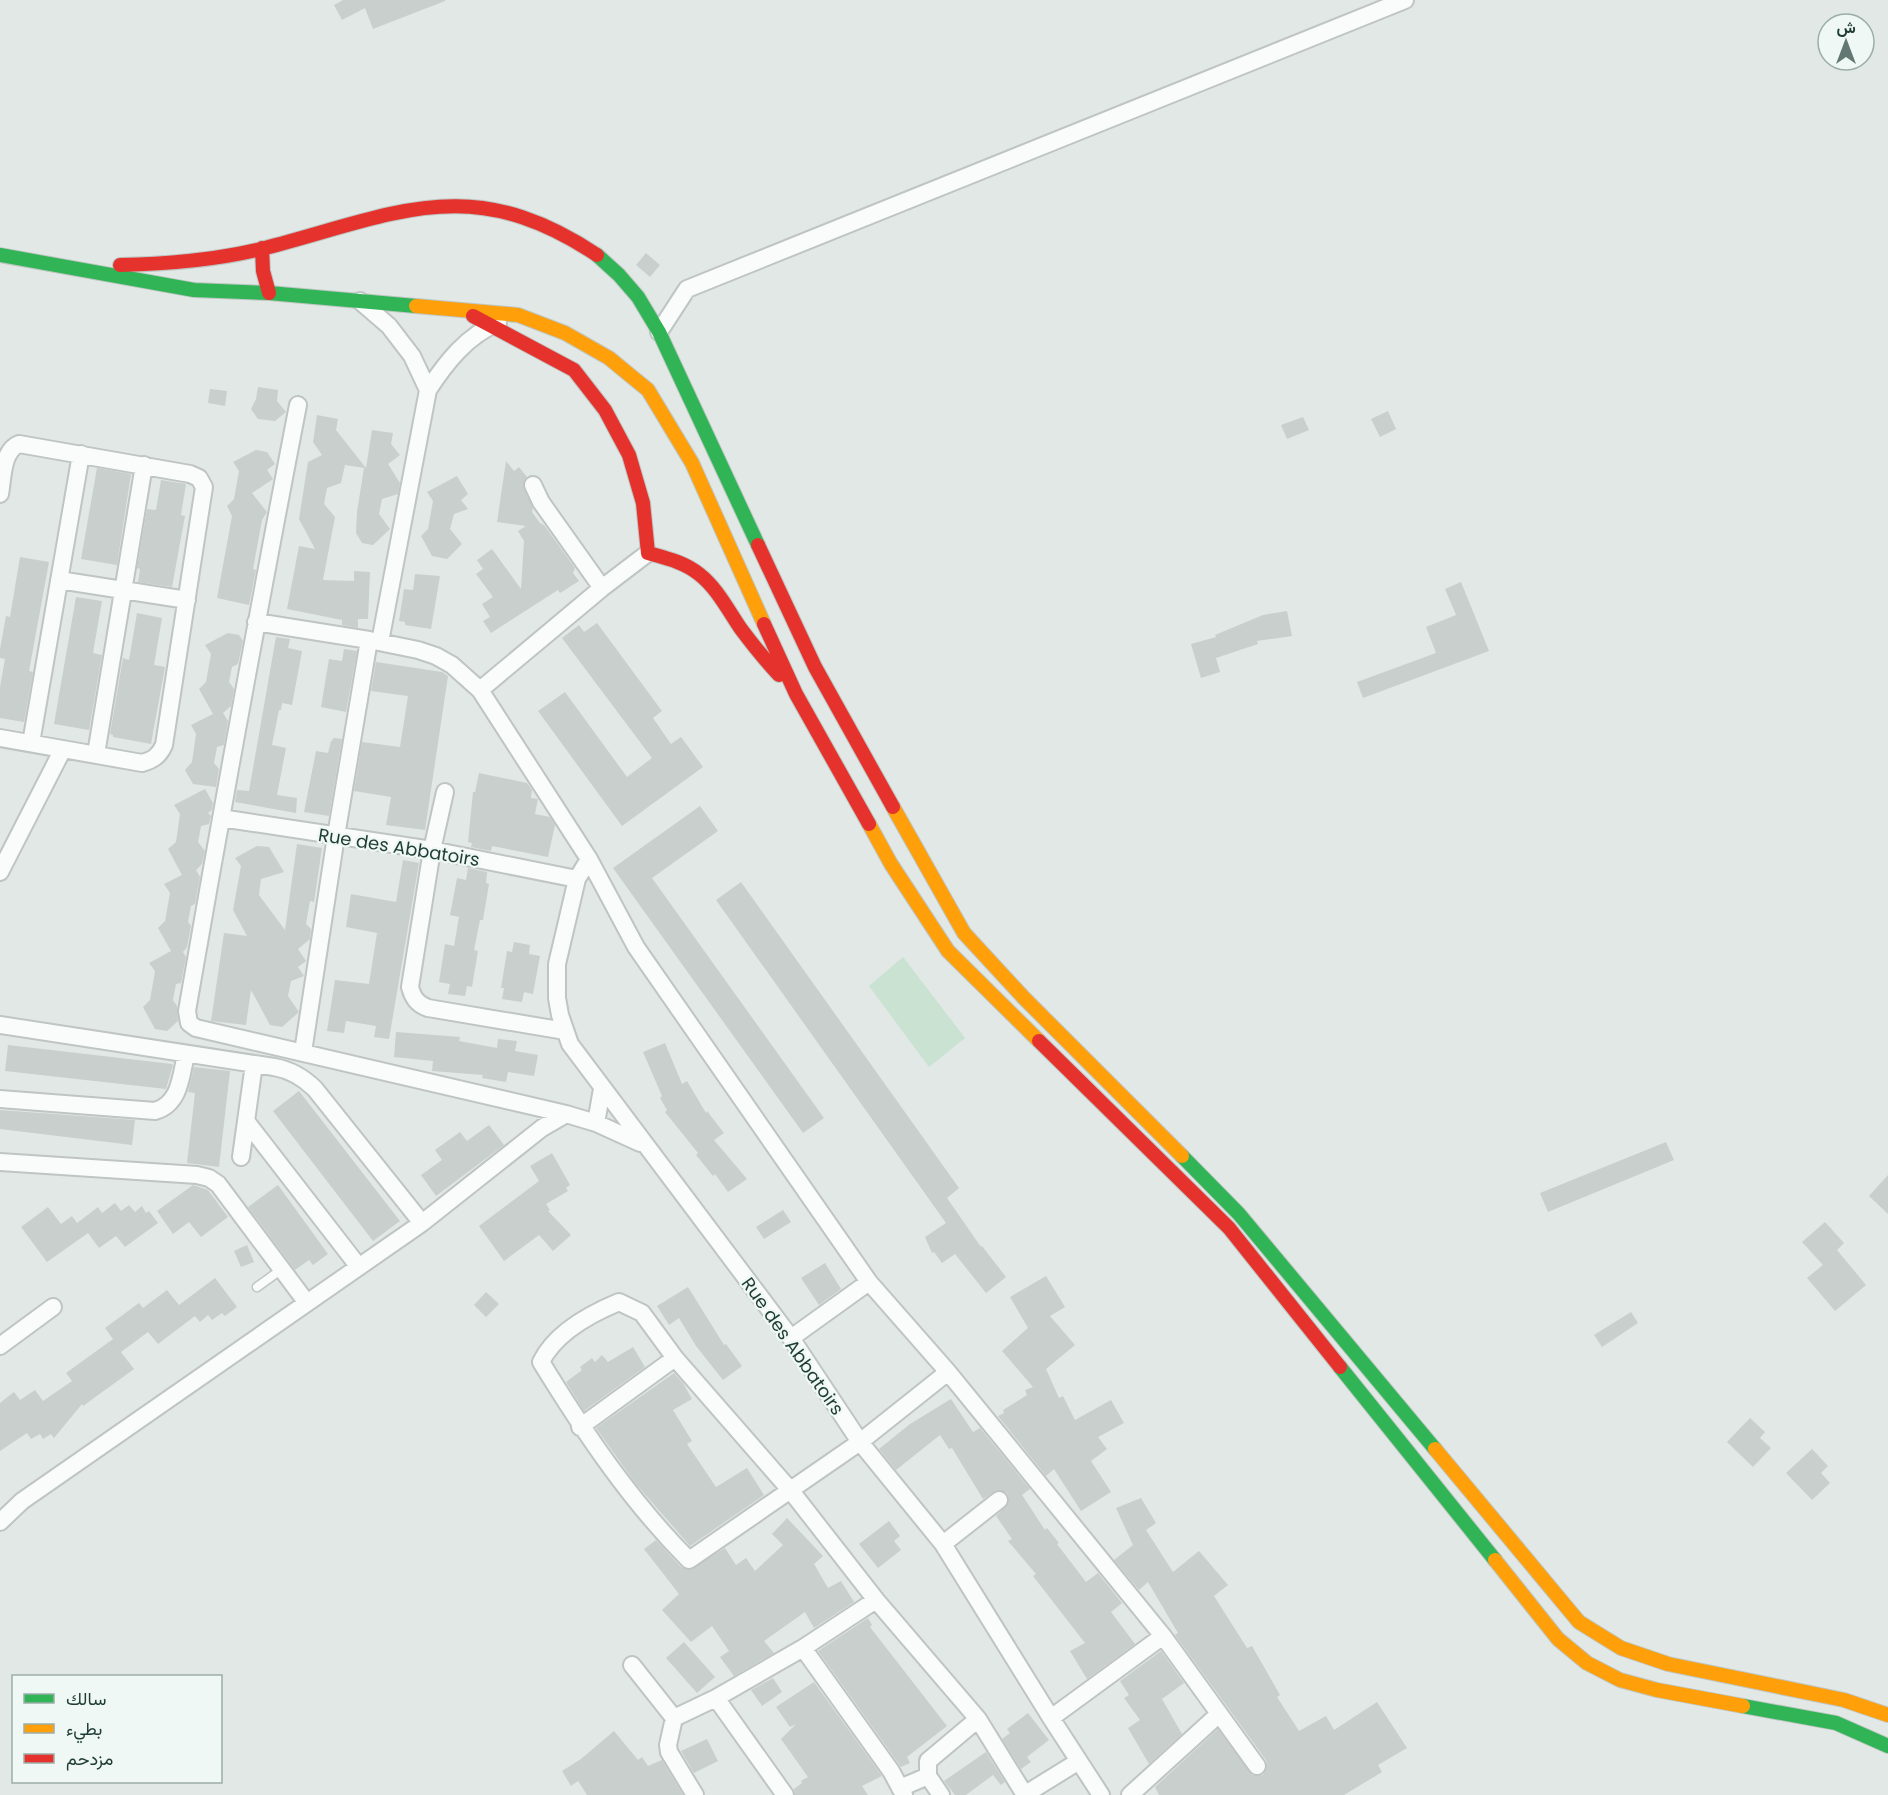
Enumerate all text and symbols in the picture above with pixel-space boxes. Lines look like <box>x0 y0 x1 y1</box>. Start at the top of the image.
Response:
north arrow <box>1816 12 1876 72</box>
text: ش <box>1836 16 1856 39</box>
street label: Rue des Abbatoirs <box>316 822 482 872</box>
street label: Rue des Abbatoirs <box>736 1272 850 1420</box>
legend <box>12 1675 222 1783</box>
text: سالك <box>66 1686 106 1711</box>
text: بطيء <box>66 1716 102 1744</box>
text: مزدحم <box>66 1746 113 1771</box>

